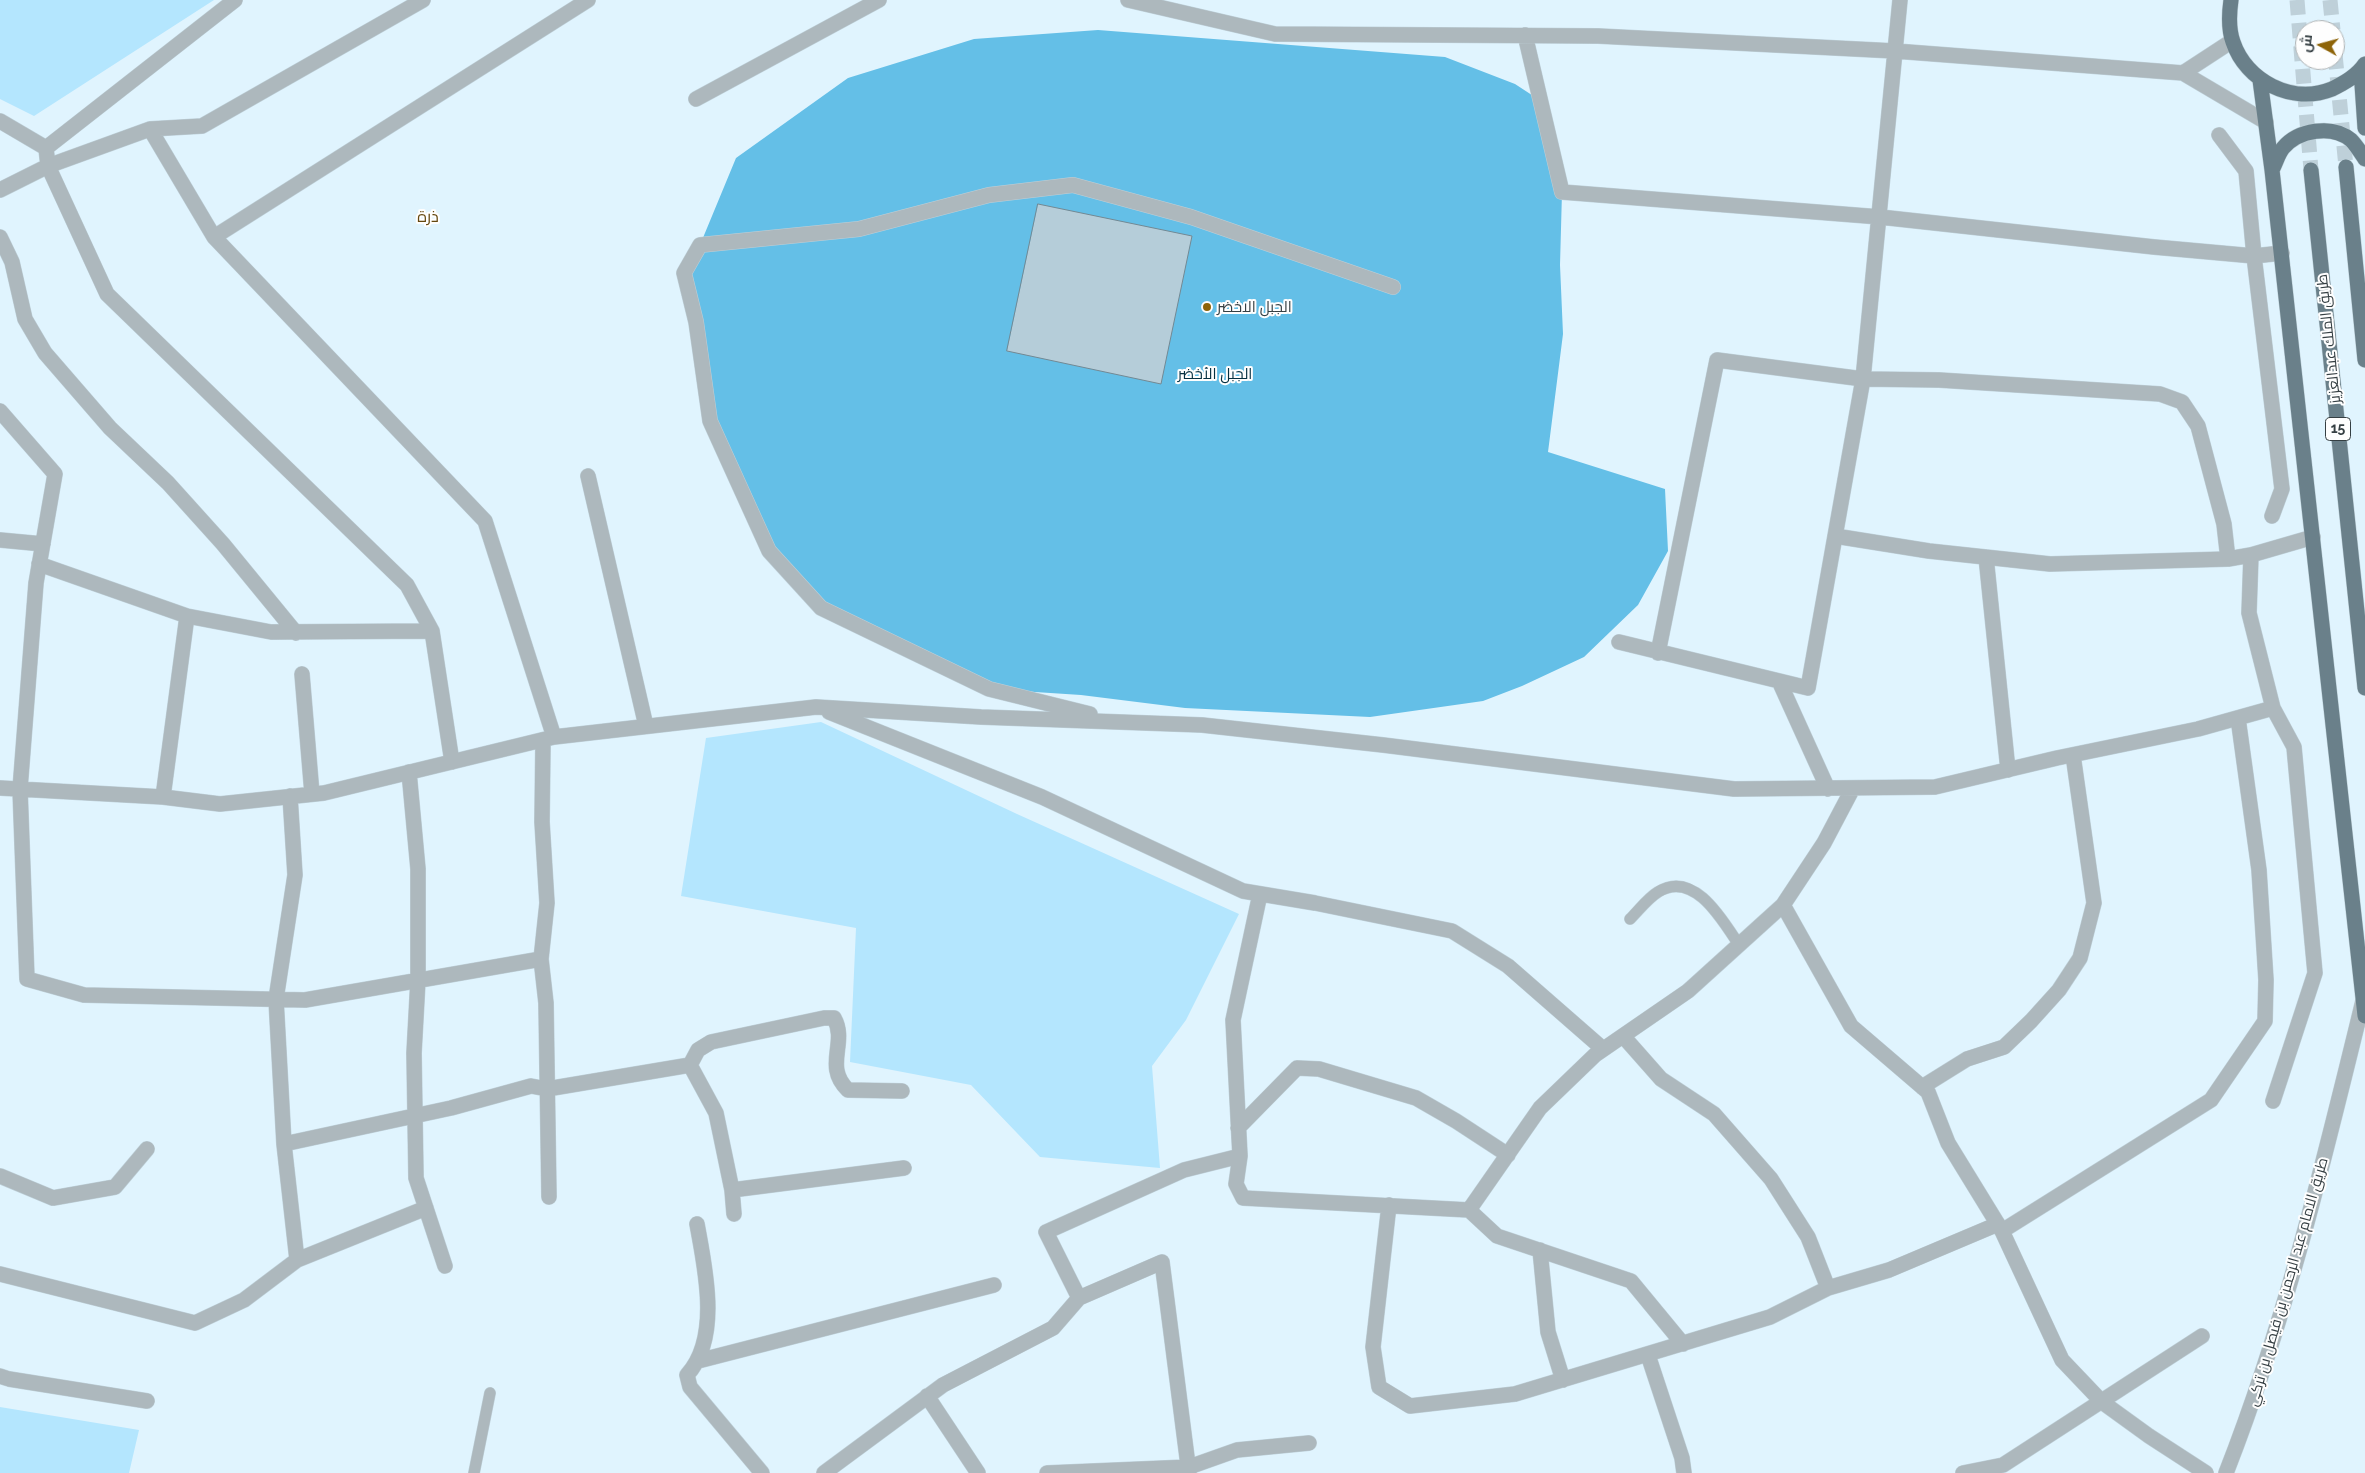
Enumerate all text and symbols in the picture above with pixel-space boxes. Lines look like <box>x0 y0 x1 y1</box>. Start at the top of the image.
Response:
north arrow <box>2295 20 2345 70</box>
text: ش <box>2297 33 2315 53</box>
district label: ذرة <box>417 207 439 227</box>
street label: طريق الملك عبدالعزيز <box>2313 273 2345 405</box>
place label: الجبل الاخضر <box>1217 298 1292 316</box>
marker: الجبل الاخضر <box>1201 301 1213 313</box>
park label: الجبل الأخضر <box>1178 365 1252 383</box>
road number: 15 <box>2326 418 2350 440</box>
street label: طريق الامام عبد الرحمن بن فيصل بن تركي <box>2244 1156 2332 1408</box>

